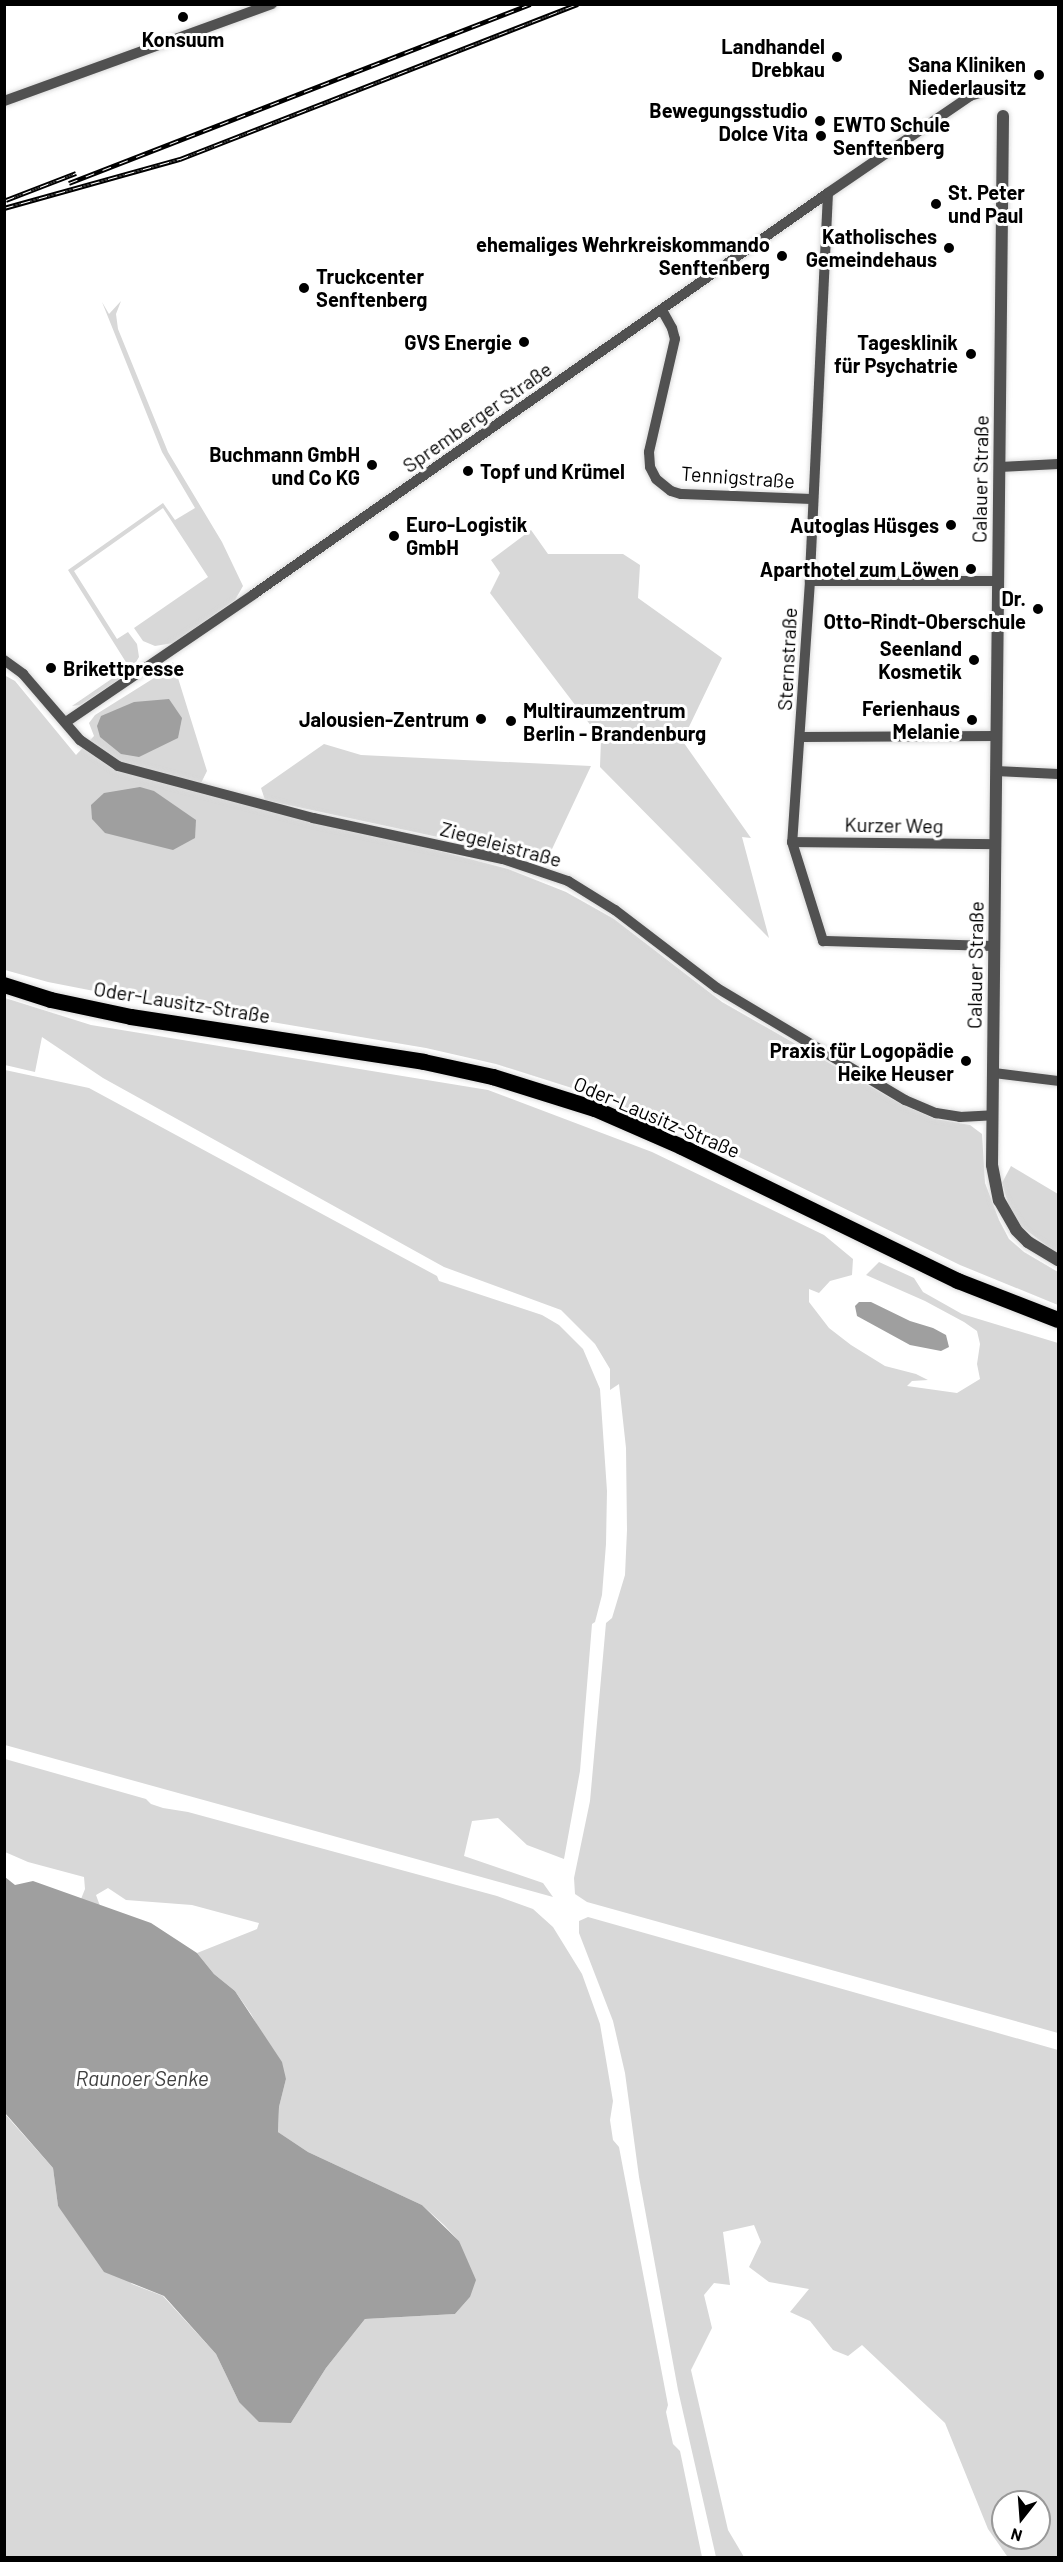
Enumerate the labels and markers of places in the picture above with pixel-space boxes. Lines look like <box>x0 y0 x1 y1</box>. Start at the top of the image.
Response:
marker: Konsuum <box>176 10 190 24</box>
place label: Konsuum <box>142 27 224 51</box>
place label: Landhandel Drebkau <box>721 34 825 81</box>
marker: Landhandel Drebkau <box>830 50 844 64</box>
place label: Sana Kliniken Niederlausitz <box>908 52 1026 99</box>
marker: Sana Kliniken Niederlausitz <box>1030 66 1048 84</box>
place label: Bewegungsstudio Dolce Vita <box>649 98 808 145</box>
place label: EWTO Schule Senftenberg <box>833 112 950 159</box>
marker: Bewegungsstudio Dolce Vita <box>813 114 827 128</box>
marker: EWTO Schule Senftenberg <box>814 129 828 143</box>
place label: St. Peter und Paul <box>948 180 1025 227</box>
marker: St. Peter und Paul <box>929 197 943 211</box>
place label: Katholisches Gemeindehaus <box>806 225 937 272</box>
place label: ehemaliges Wehrkreiskommando Senftenberg <box>476 232 770 279</box>
marker: Katholisches Gemeindehaus <box>942 241 956 255</box>
marker: ehemaliges Wehrkreiskommando Senftenberg <box>775 249 789 263</box>
place label: Truckcenter Senftenberg <box>316 264 427 311</box>
marker: Truckcenter Senftenberg <box>297 281 311 295</box>
place label: GVS Energie <box>404 330 512 354</box>
place label: Tagesklinik für Psychatrie <box>834 330 958 377</box>
marker: GVS Energie <box>517 335 531 349</box>
marker: Tagesklinik für Psychatrie <box>962 345 980 363</box>
place label: Buchmann GmbH und Co KG <box>209 442 360 489</box>
marker: Buchmann GmbH und Co KG <box>365 458 379 472</box>
place label: Topf und Krümel <box>480 459 625 483</box>
marker: Topf und Krümel <box>461 464 475 478</box>
place label: Euro-Logistik GmbH <box>406 512 527 559</box>
place label: Autoglas Hüsges <box>790 513 939 537</box>
marker: Autoglas Hüsges <box>944 518 958 532</box>
marker: Euro-Logistik GmbH <box>387 529 401 543</box>
place label: Aparthotel zum Löwen <box>760 557 959 581</box>
marker: Aparthotel zum Löwen <box>964 562 978 576</box>
place label: Dr. Otto-Rindt-Oberschule <box>823 586 1026 633</box>
marker: Dr. Otto-Rindt-Oberschule <box>1031 602 1045 616</box>
place label: Seenland Kosmetik <box>878 636 962 683</box>
marker: Seenland Kosmetik <box>967 653 981 667</box>
place label: Brikettpresse <box>63 656 184 680</box>
marker: Brikettpresse <box>44 661 58 675</box>
place label: Ferienhaus Melanie <box>862 696 960 743</box>
place label: Multiraumzentrum Berlin - Brandenburg <box>523 698 706 745</box>
place label: Jalousien-Zentrum <box>299 707 469 731</box>
marker: Jalousien-Zentrum <box>474 712 488 726</box>
marker: Ferienhaus Melanie <box>965 713 979 727</box>
marker: Multiraumzentrum Berlin - Brandenburg <box>504 714 518 728</box>
place label: Praxis für Logopädie Heike Heuser <box>770 1038 954 1085</box>
marker: Praxis für Logopädie Heike Heuser <box>959 1054 973 1068</box>

